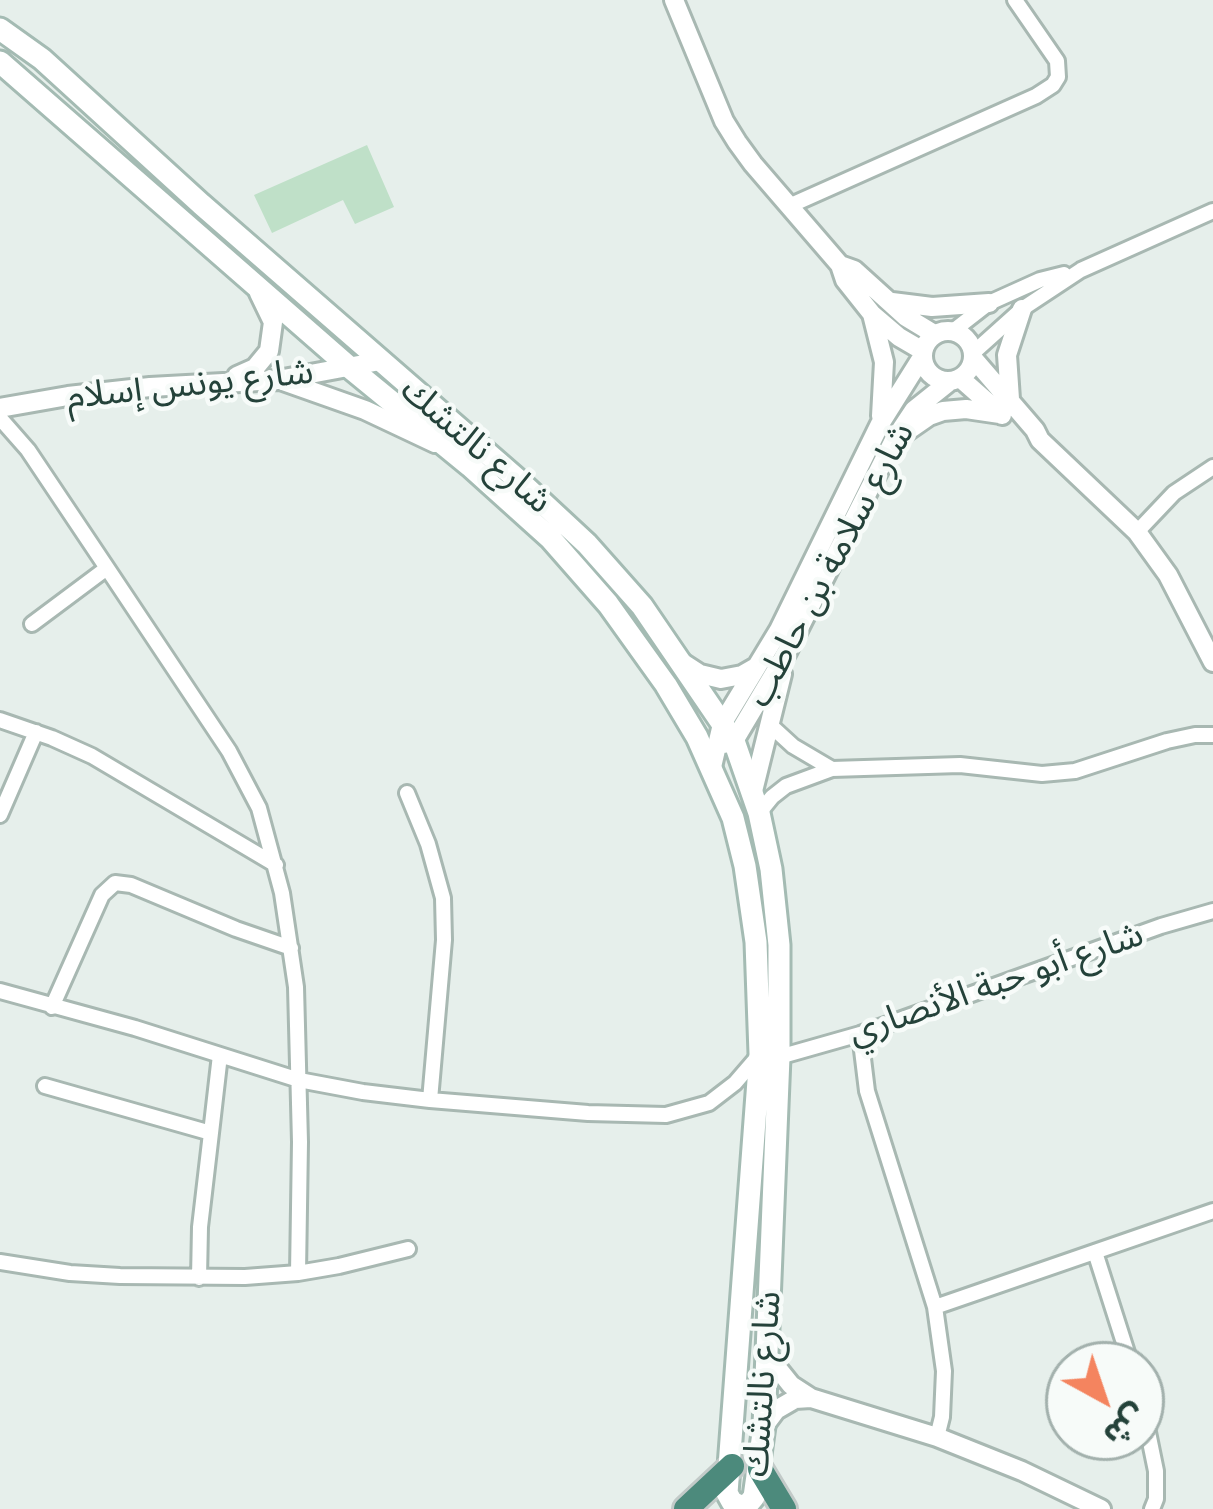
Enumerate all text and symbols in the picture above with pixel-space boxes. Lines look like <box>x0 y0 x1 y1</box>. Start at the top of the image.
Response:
street label: شارع يونس إسلام <box>65 351 315 419</box>
street label: شارع نالتشك <box>392 369 560 523</box>
street label: شارع سلامة بن حاطب <box>738 415 924 715</box>
street label: شارع أبو حبة الأنصاري <box>843 913 1149 1055</box>
street label: شارع نالتشك <box>735 1290 791 1478</box>
north arrow <box>1045 1341 1165 1461</box>
text: ش <box>1095 1395 1158 1458</box>

